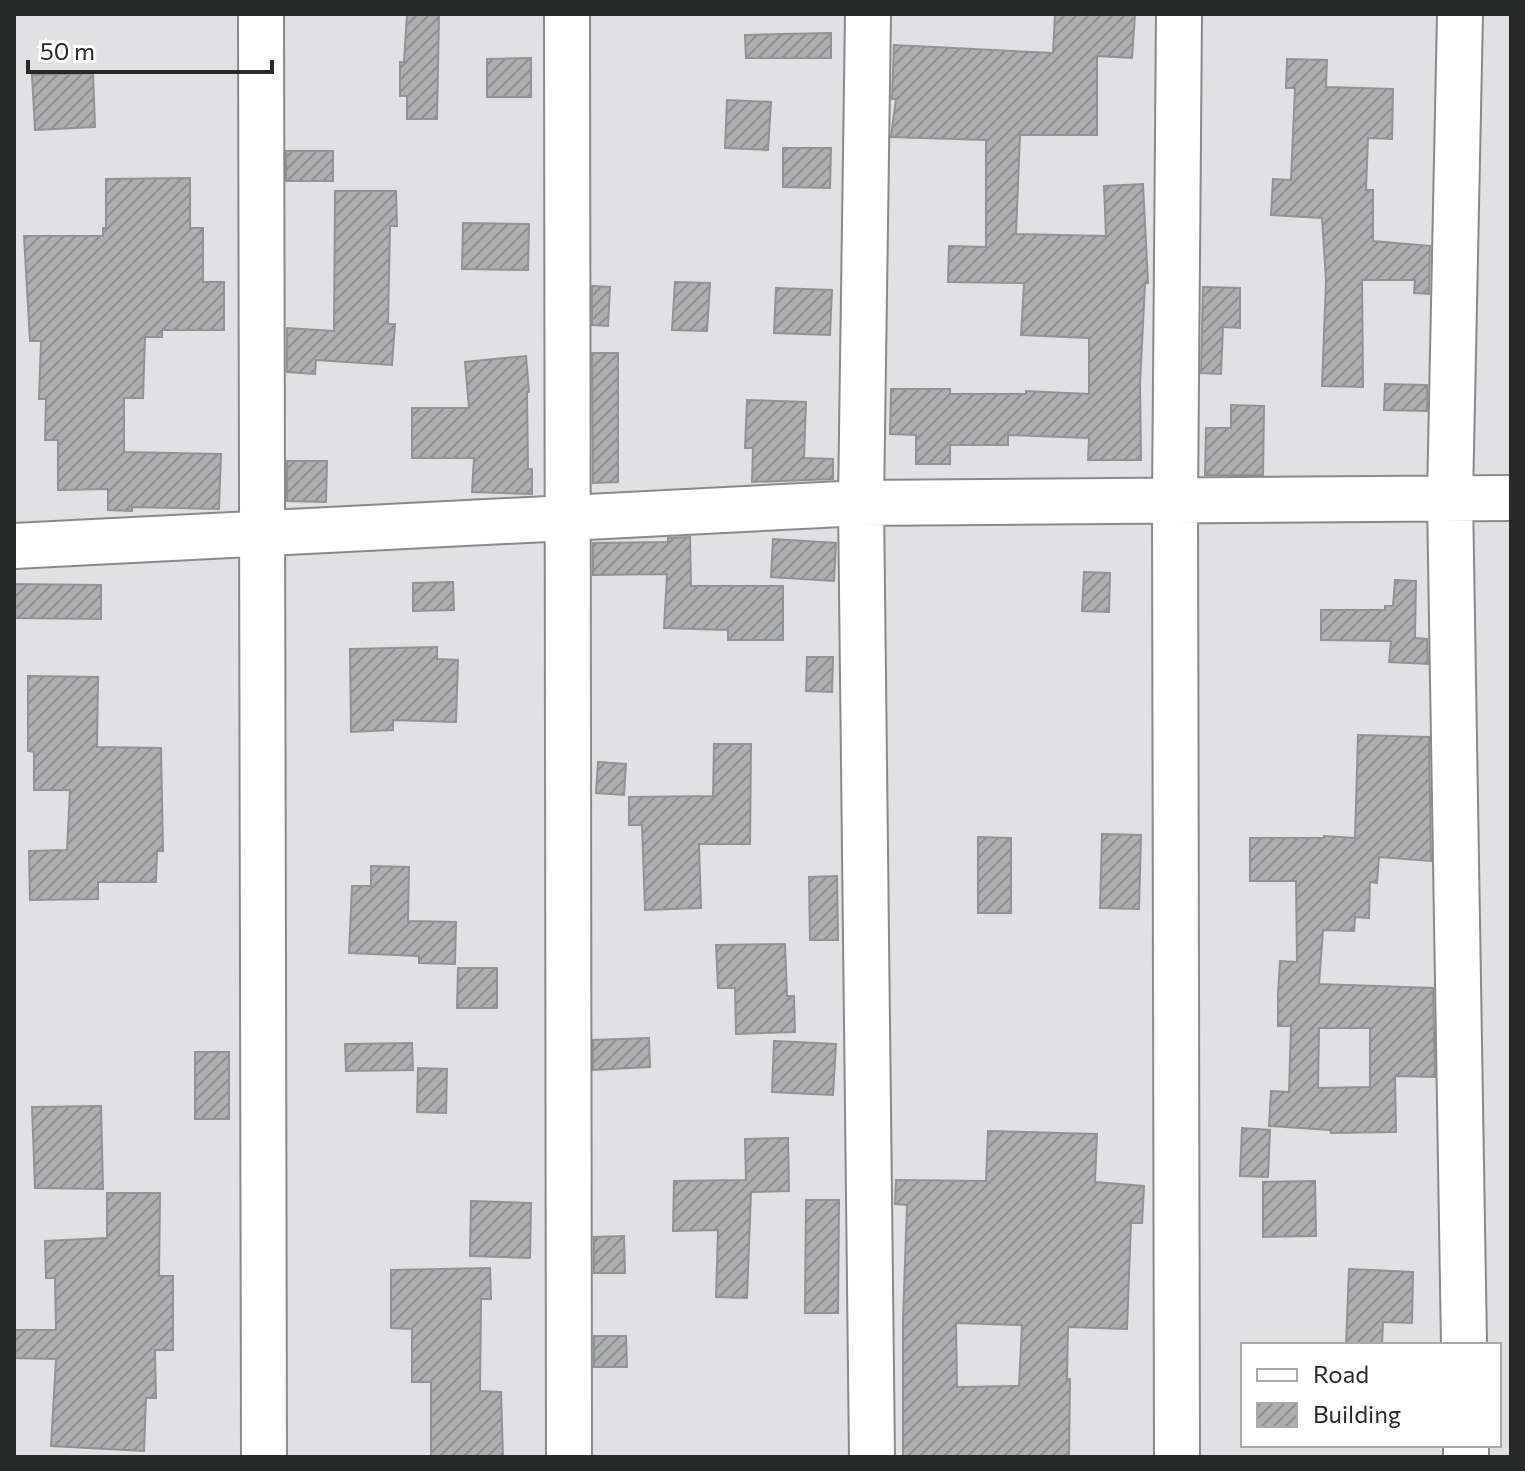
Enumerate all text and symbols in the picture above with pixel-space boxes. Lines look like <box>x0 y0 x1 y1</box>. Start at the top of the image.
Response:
scale bar <box>28 24 272 74</box>
text: 50 m <box>40 36 95 65</box>
legend <box>1241 1343 1501 1447</box>
text: Road <box>1313 1359 1369 1388</box>
text: Building <box>1313 1399 1401 1428</box>

